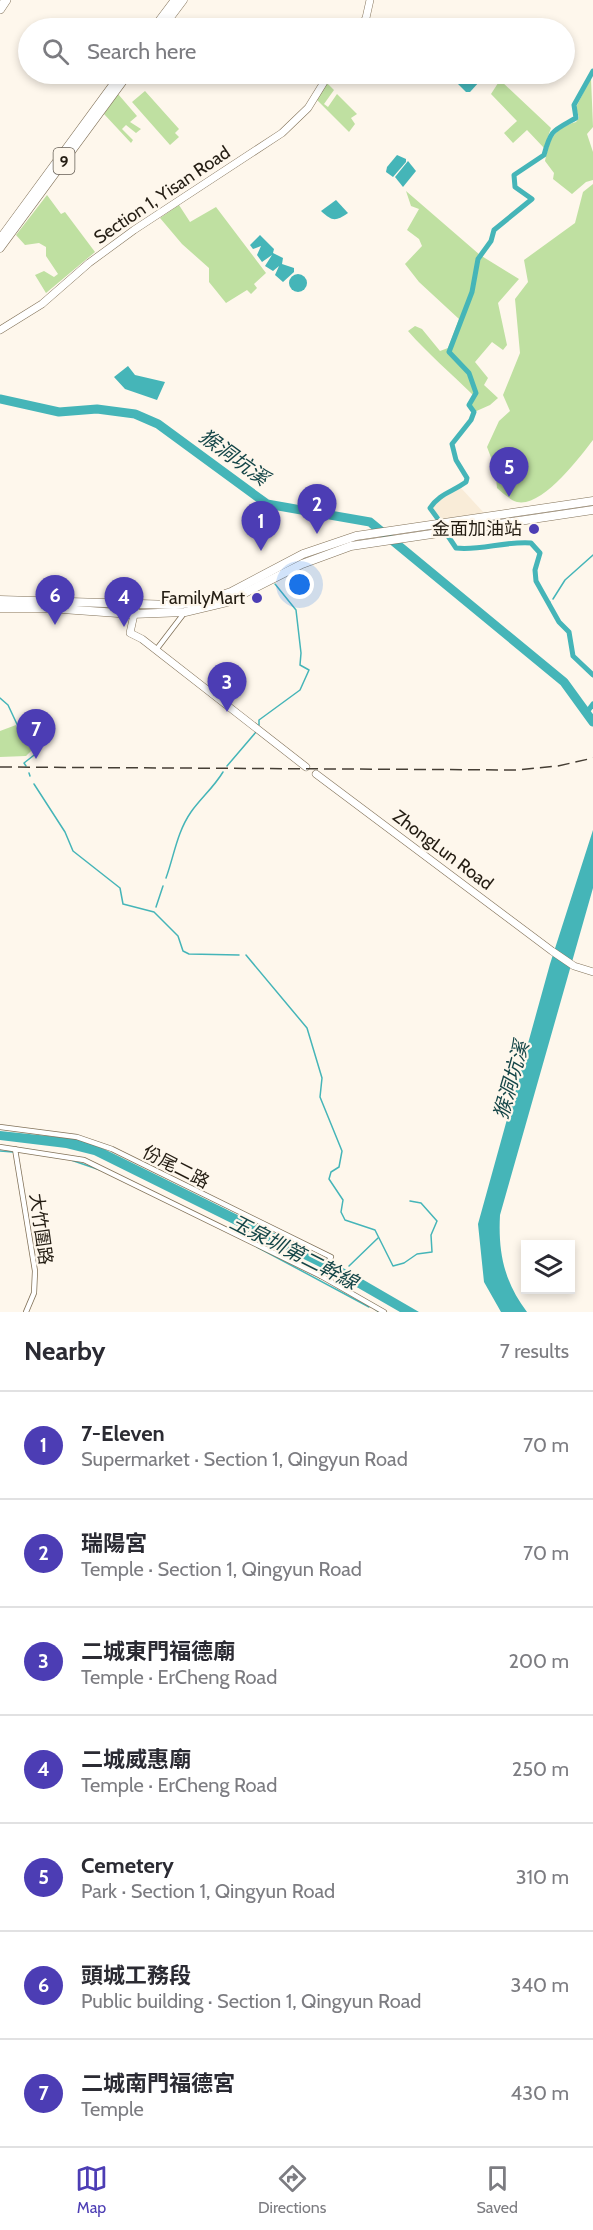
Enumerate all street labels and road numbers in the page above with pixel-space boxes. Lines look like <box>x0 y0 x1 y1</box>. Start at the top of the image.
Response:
street label: Section 1, Yisan Road <box>90 141 234 249</box>
road number: 9 <box>54 148 74 174</box>
street label: ZhongLun Road <box>389 805 497 895</box>
street label: 份尾二路 <box>139 1141 213 1193</box>
street label: 大竹圍路 <box>25 1192 57 1266</box>

